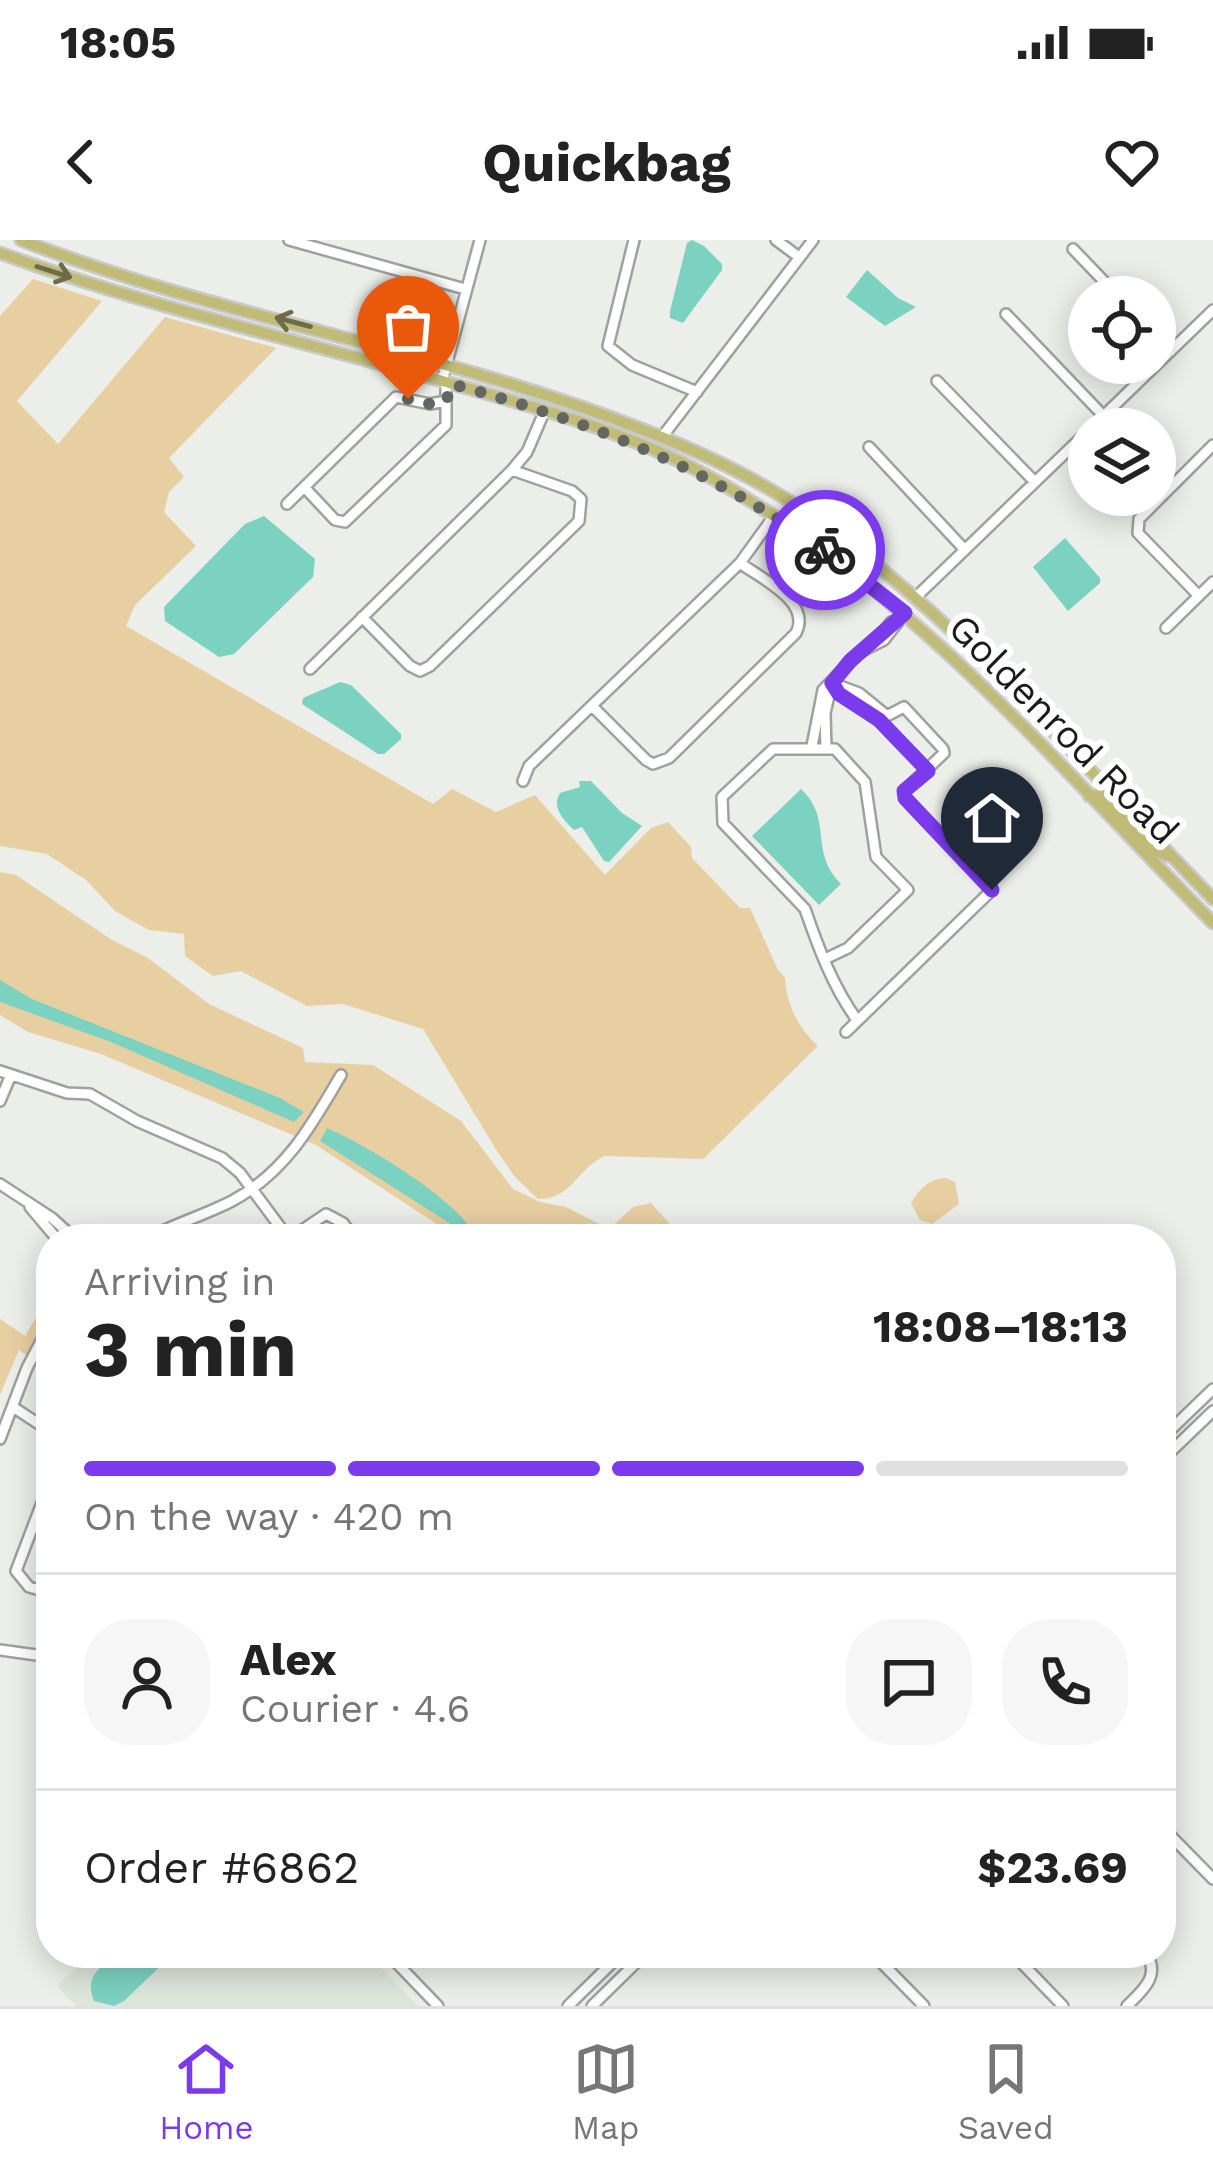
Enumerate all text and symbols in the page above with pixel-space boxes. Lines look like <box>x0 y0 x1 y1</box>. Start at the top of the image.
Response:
text: 18:05 <box>60 16 176 69</box>
icon: back <box>48 129 114 195</box>
icon: heart <box>1099 129 1165 195</box>
text: Quickbag <box>482 131 731 194</box>
one-way arrow <box>34 262 72 284</box>
pin <box>357 276 459 399</box>
map controls <box>1068 276 1176 516</box>
button: locate <box>1068 276 1176 384</box>
icon: bag <box>375 294 441 360</box>
one-way arrow <box>274 310 312 332</box>
button: layers <box>1068 408 1176 516</box>
courier <box>765 490 885 610</box>
icon: bike <box>792 517 858 583</box>
street label: Goldenrod Road <box>940 605 1188 853</box>
pin <box>941 767 1043 890</box>
icon: home <box>959 785 1025 851</box>
text: Arriving in <box>84 1259 275 1304</box>
text: 18:08–18:13 <box>873 1300 1128 1353</box>
text: 3 min <box>84 1303 297 1395</box>
text: On the way · 420 m <box>84 1494 454 1539</box>
button: person <box>84 1619 210 1745</box>
button: chat <box>846 1619 972 1745</box>
button: phone <box>1002 1619 1128 1745</box>
text: Alex <box>240 1633 337 1686</box>
text: Courier · 4.6 <box>240 1686 470 1731</box>
text: Order #6862 <box>84 1841 359 1894</box>
text: $23.69 <box>977 1841 1128 1894</box>
tab: Home <box>159 2036 254 2147</box>
tab: Map <box>572 2036 639 2147</box>
tab: Saved <box>958 2036 1054 2147</box>

